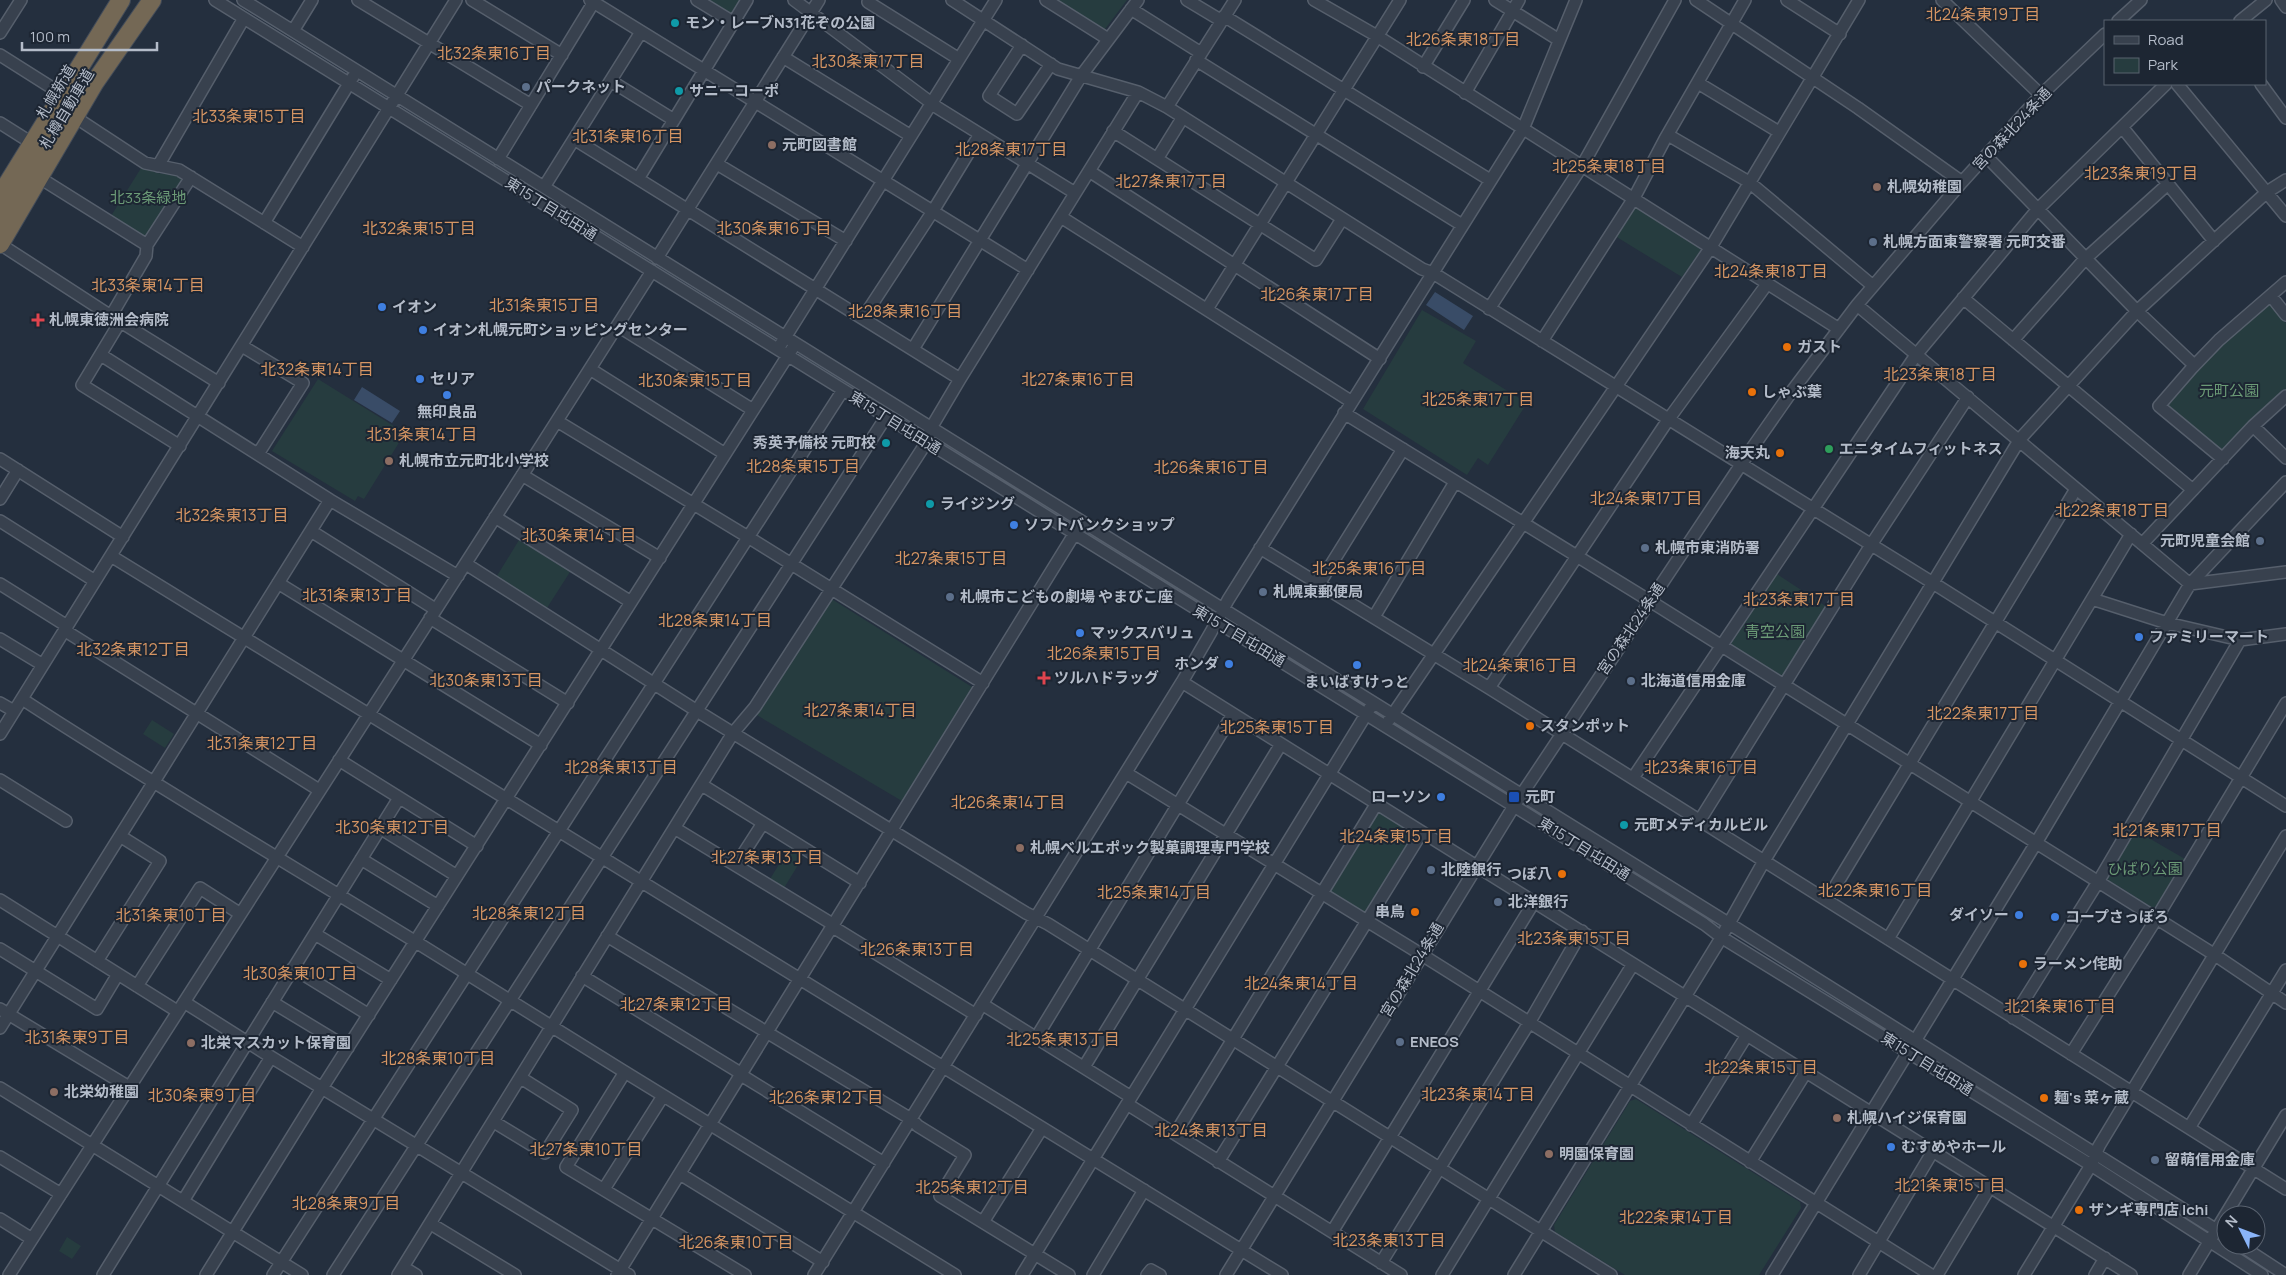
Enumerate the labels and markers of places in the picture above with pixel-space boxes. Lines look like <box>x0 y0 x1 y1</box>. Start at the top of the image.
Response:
place label: モン・レーブN31花ぞの公園 <box>685 12 875 33</box>
marker: モン・レーブN31花ぞの公園 <box>669 17 681 29</box>
place label: パークネット <box>536 76 626 97</box>
place label: サニーコーポ <box>689 80 779 101</box>
marker: パークネット <box>520 81 532 93</box>
marker: サニーコーポ <box>673 85 685 97</box>
place label: 元町図書館 <box>782 134 857 155</box>
marker: 元町図書館 <box>766 139 778 151</box>
place label: 札幌幼稚園 <box>1887 176 1962 197</box>
marker: 札幌幼稚園 <box>1871 181 1883 193</box>
place label: 札幌方面東警察署 元町交番 <box>1883 231 2066 252</box>
marker: 札幌方面東警察署 元町交番 <box>1867 236 1879 248</box>
place label: イオン <box>392 296 437 317</box>
marker: イオン <box>376 301 388 313</box>
place label: 札幌東徳洲会病院 <box>49 309 169 330</box>
marker: 札幌東徳洲会病院 <box>31 313 45 327</box>
place label: イオン札幌元町ショッピングセンター <box>433 319 688 340</box>
marker: イオン札幌元町ショッピングセンター <box>417 324 429 336</box>
place label: ガスト <box>1797 336 1842 357</box>
marker: ガスト <box>1781 341 1793 353</box>
place label: セリア <box>430 368 475 389</box>
marker: セリア <box>414 373 426 385</box>
place label: しゃぶ葉 <box>1762 381 1822 402</box>
marker: しゃぶ葉 <box>1746 386 1758 398</box>
marker: 無印良品 <box>441 389 453 401</box>
place label: 無印良品 <box>417 401 477 422</box>
place label: 秀英予備校 元町校 <box>753 432 876 453</box>
marker: 秀英予備校 元町校 <box>880 437 892 449</box>
place label: エニタイムフィットネス <box>1839 438 2003 459</box>
place label: 海天丸 <box>1725 442 1770 463</box>
marker: エニタイムフィットネス <box>1823 443 1835 455</box>
marker: 海天丸 <box>1774 447 1786 459</box>
place label: 札幌市立元町北小学校 <box>399 450 549 471</box>
marker: 札幌市立元町北小学校 <box>383 455 395 467</box>
place label: ライジング <box>940 493 1015 514</box>
marker: ライジング <box>924 498 936 510</box>
place label: ソフトバンクショップ <box>1024 514 1175 535</box>
marker: ソフトバンクショップ <box>1008 519 1020 531</box>
place label: 元町児童会館 <box>2160 530 2250 551</box>
marker: 元町児童会館 <box>2254 535 2266 547</box>
place label: 札幌市東消防署 <box>1655 537 1760 558</box>
marker: 札幌市東消防署 <box>1639 542 1651 554</box>
place label: 札幌東郵便局 <box>1273 581 1363 602</box>
place label: 札幌市こどもの劇場 やまびこ座 <box>960 586 1173 607</box>
marker: 札幌東郵便局 <box>1257 586 1269 598</box>
marker: 札幌市こどもの劇場 やまびこ座 <box>944 591 956 603</box>
place label: マックスバリュ <box>1090 622 1195 643</box>
place label: ファミリーマート <box>2149 626 2269 647</box>
marker: マックスバリュ <box>1074 627 1086 639</box>
marker: ファミリーマート <box>2133 631 2145 643</box>
place label: ホンダ <box>1174 653 1219 674</box>
marker: ホンダ <box>1223 658 1235 670</box>
marker: まいばすけっと <box>1351 659 1363 671</box>
place label: ツルハドラッグ <box>1054 667 1159 688</box>
place label: 北海道信用金庫 <box>1641 670 1746 691</box>
place label: まいばすけっと <box>1304 671 1410 692</box>
marker: ツルハドラッグ <box>1038 672 1050 684</box>
marker: 北海道信用金庫 <box>1625 675 1637 687</box>
place label: スタンポット <box>1540 715 1630 736</box>
marker: スタンポット <box>1524 720 1536 732</box>
place label: ローソン <box>1371 786 1431 807</box>
place label: 元町 <box>1525 786 1555 807</box>
marker: 元町 <box>1507 790 1521 804</box>
marker: ローソン <box>1435 791 1447 803</box>
place label: 元町メディカルビル <box>1634 814 1768 835</box>
marker: 元町メディカルビル <box>1618 819 1630 831</box>
place label: 札幌ベルエポック製菓調理専門学校 <box>1030 837 1270 858</box>
marker: 札幌ベルエポック製菓調理専門学校 <box>1014 842 1026 854</box>
place label: 北陸銀行 <box>1441 859 1501 880</box>
place label: つぼ八 <box>1507 863 1552 884</box>
marker: 北陸銀行 <box>1425 864 1437 876</box>
marker: つぼ八 <box>1556 868 1568 880</box>
place label: 北洋銀行 <box>1508 891 1568 912</box>
marker: 北洋銀行 <box>1492 896 1504 908</box>
place label: 串鳥 <box>1375 901 1405 922</box>
place label: ダイソー <box>1949 904 2009 925</box>
marker: 串鳥 <box>1409 906 1421 918</box>
place label: コープさっぽろ <box>2065 906 2169 927</box>
marker: ダイソー <box>2013 909 2025 921</box>
marker: コープさっぽろ <box>2049 911 2061 923</box>
place label: ラーメン侘助 <box>2033 953 2122 974</box>
marker: ラーメン侘助 <box>2017 958 2029 970</box>
place label: ENEOS <box>1410 1031 1459 1052</box>
place label: 北栄マスカット保育園 <box>201 1032 351 1053</box>
marker: ENEOS <box>1394 1036 1406 1048</box>
marker: 北栄マスカット保育園 <box>185 1037 197 1049</box>
place label: 北栄幼稚園 <box>64 1081 139 1102</box>
marker: 北栄幼稚園 <box>48 1086 60 1098</box>
place label: 麺's 菜ヶ蔵 <box>2054 1087 2129 1108</box>
marker: 麺's 菜ヶ蔵 <box>2038 1092 2050 1104</box>
place label: 札幌ハイジ保育園 <box>1847 1107 1967 1128</box>
marker: 札幌ハイジ保育園 <box>1831 1112 1843 1124</box>
place label: むすめやホール <box>1901 1136 2006 1157</box>
marker: むすめやホール <box>1885 1141 1897 1153</box>
place label: 明園保育園 <box>1559 1143 1634 1164</box>
marker: 明園保育園 <box>1543 1148 1555 1160</box>
place label: 留萌信用金庫 <box>2165 1149 2255 1170</box>
marker: 留萌信用金庫 <box>2149 1154 2161 1166</box>
place label: ザンギ専門店 Ichi <box>2089 1199 2208 1220</box>
marker: ザンギ専門店 Ichi <box>2073 1204 2085 1216</box>

